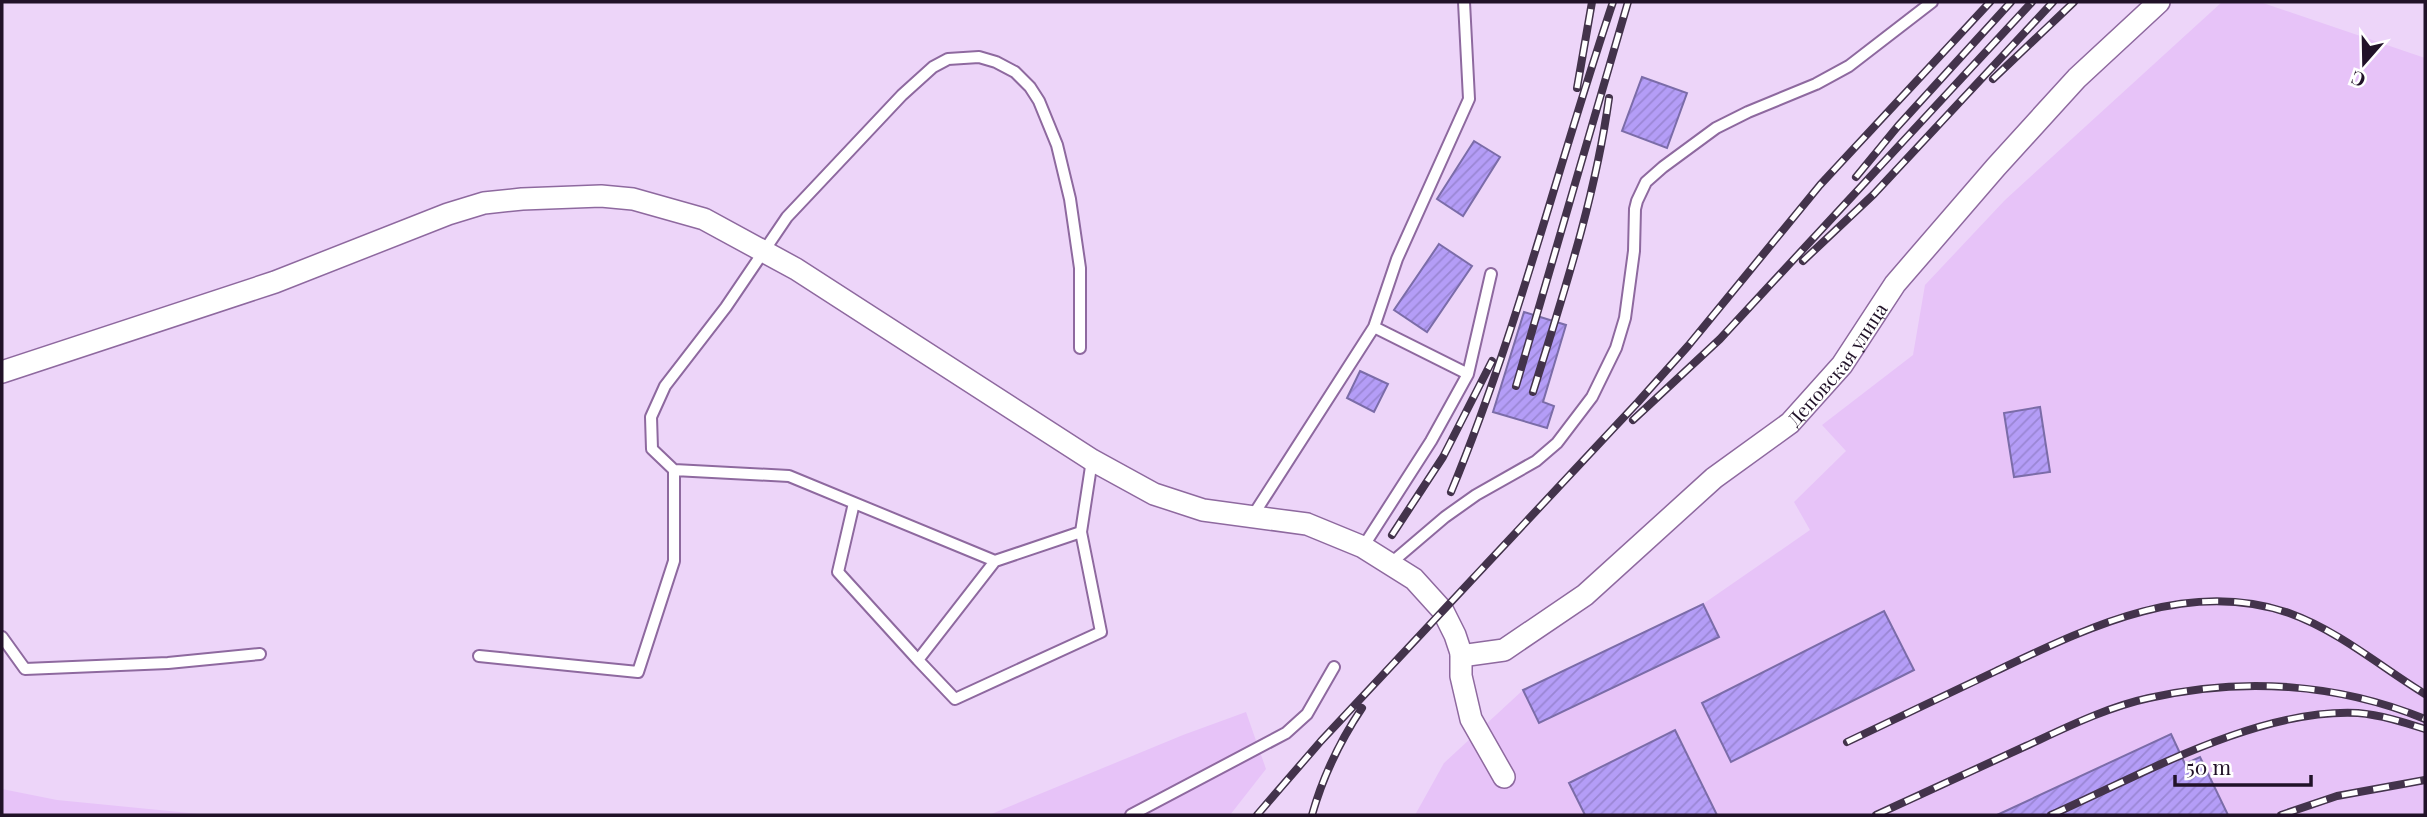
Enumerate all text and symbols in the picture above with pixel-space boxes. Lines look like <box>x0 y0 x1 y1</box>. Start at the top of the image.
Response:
north arrow <box>2329 28 2399 98</box>
text: С <box>2347 65 2369 94</box>
street label: Деповская улица <box>1781 297 1893 431</box>
scale bar <box>2175 744 2312 788</box>
text: 50 m <box>2186 752 2232 780</box>

